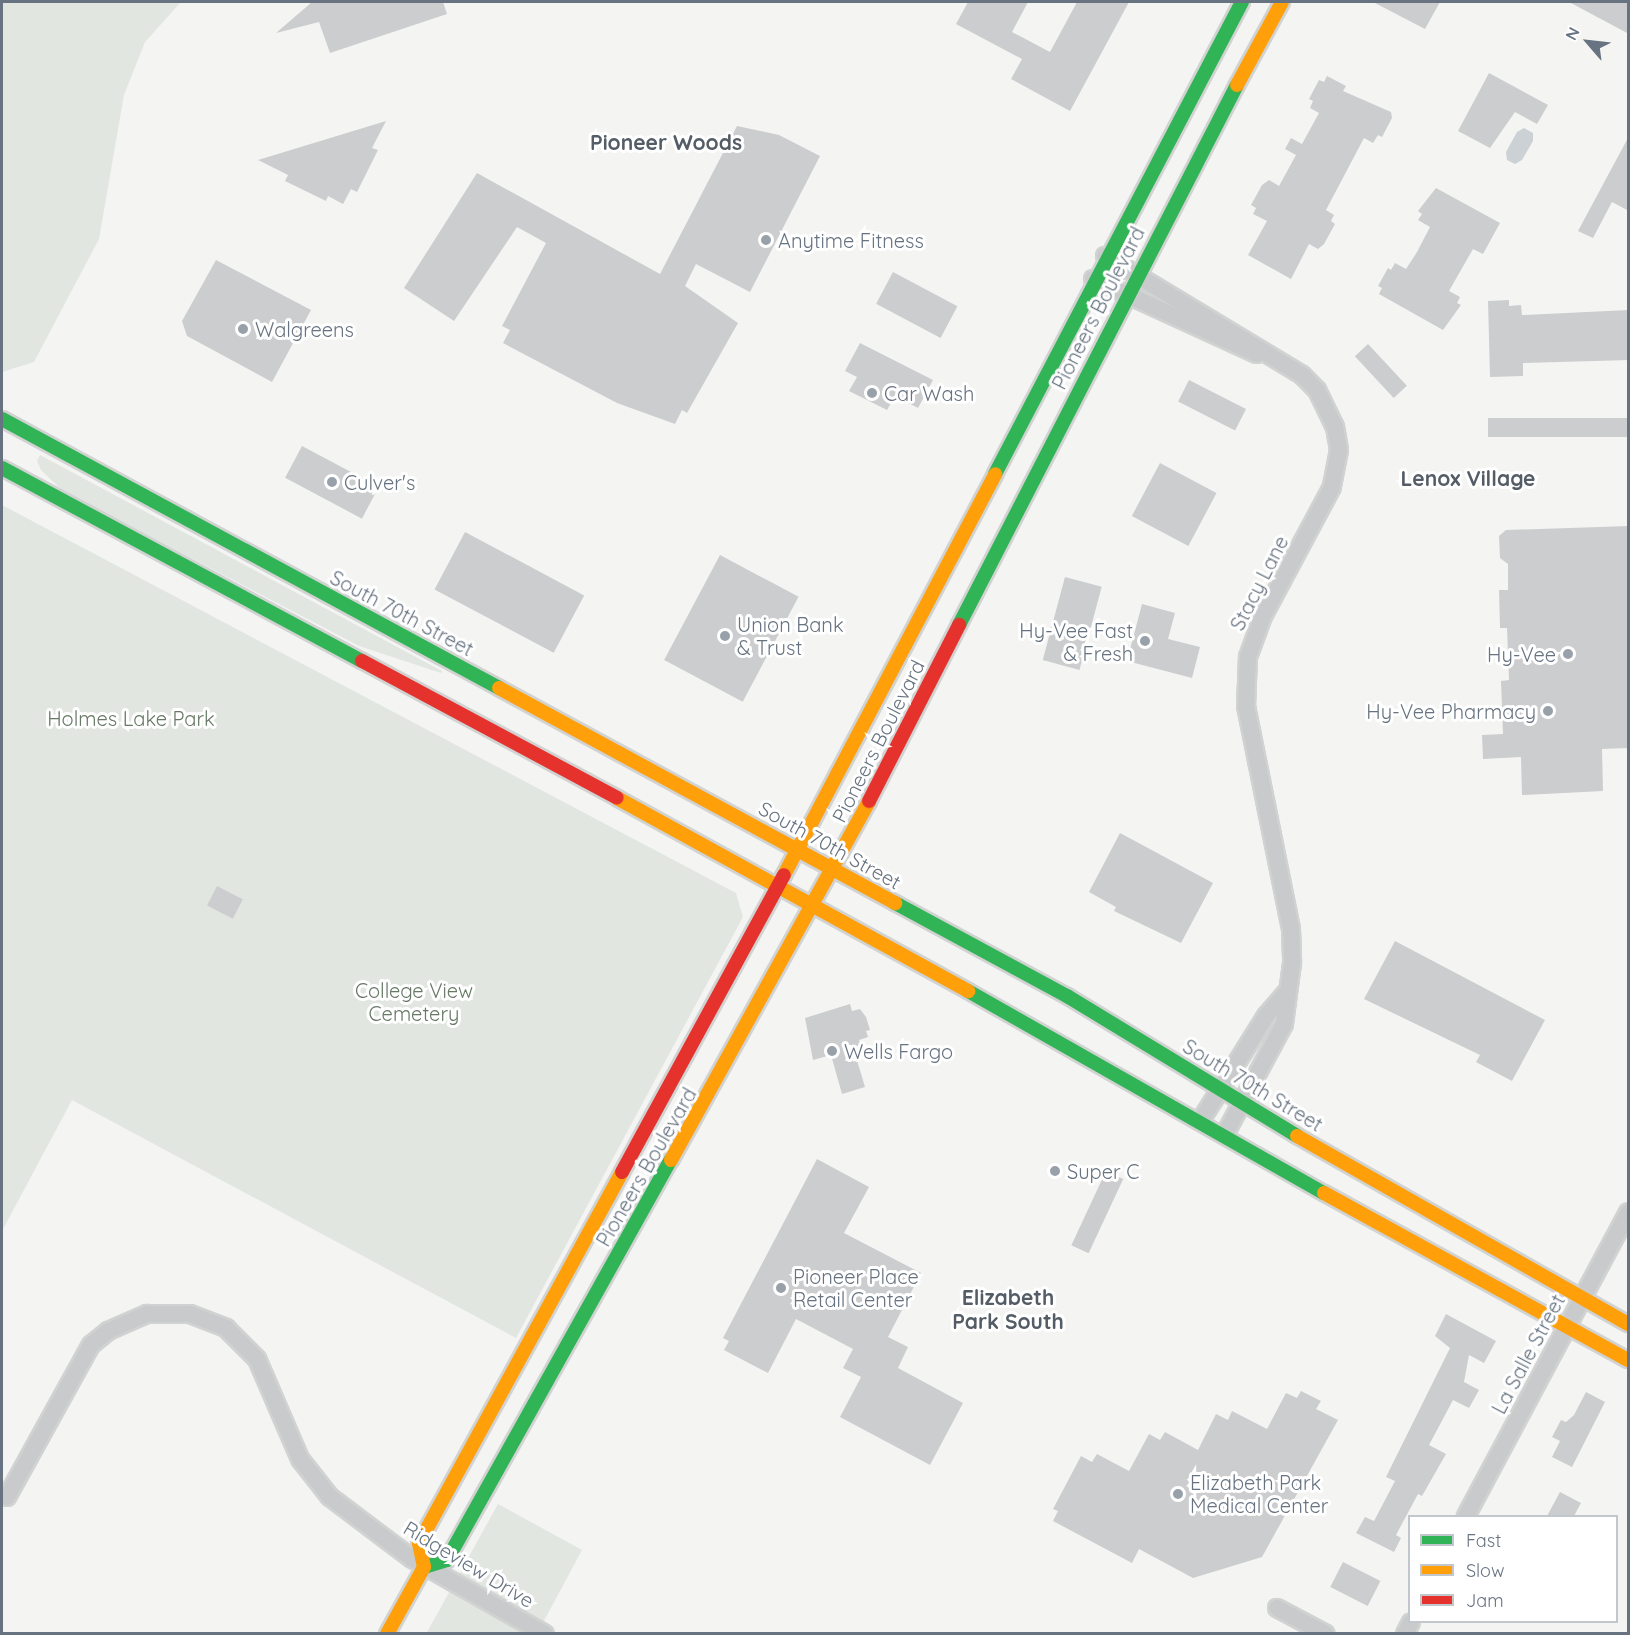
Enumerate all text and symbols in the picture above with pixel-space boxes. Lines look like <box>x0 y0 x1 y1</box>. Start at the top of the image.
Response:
north arrow <box>1558 12 1618 72</box>
text: N <box>1561 24 1584 43</box>
district label: Pioneer Woods <box>590 129 742 155</box>
street label: Pioneers Boulevard <box>1047 223 1149 393</box>
place label: Anytime Fitness <box>778 228 924 252</box>
marker: Anytime Fitness <box>759 233 773 247</box>
place label: Walgreens <box>255 317 354 341</box>
marker: Walgreens <box>236 322 250 336</box>
place label: Car Wash <box>884 381 974 405</box>
marker: Car Wash <box>865 386 879 400</box>
district label: Lenox Village <box>1400 465 1536 491</box>
place label: Culver's <box>344 470 415 494</box>
marker: Culver's <box>325 475 339 489</box>
street label: Stacy Lane <box>1225 532 1293 634</box>
street label: South 70th Street <box>326 565 478 661</box>
place label: Union Bank & Trust <box>737 612 844 659</box>
place label: Hy-Vee Fast & Fresh <box>1019 618 1133 665</box>
marker: Union Bank & Trust <box>718 629 732 643</box>
marker: Hy-Vee Fast & Fresh <box>1138 634 1152 648</box>
place label: Hy-Vee <box>1487 642 1556 666</box>
marker: Hy-Vee <box>1561 647 1575 661</box>
street label: Pioneers Boulevard <box>827 656 929 826</box>
place label: Hy-Vee Pharmacy <box>1366 699 1536 723</box>
marker: Hy-Vee Pharmacy <box>1541 704 1555 718</box>
park label: Holmes Lake Park <box>47 706 215 730</box>
street label: South 70th Street <box>755 796 905 894</box>
park label: College View Cemetery <box>355 979 473 1026</box>
street label: South 70th Street <box>1179 1034 1327 1136</box>
place label: Wells Fargo <box>844 1039 953 1063</box>
marker: Wells Fargo <box>825 1044 839 1058</box>
street label: Pioneers Boulevard <box>591 1083 701 1251</box>
place label: Super C <box>1067 1159 1139 1183</box>
marker: Super C <box>1048 1164 1062 1178</box>
place label: Pioneer Place Retail Center <box>793 1264 919 1311</box>
marker: Pioneer Place Retail Center <box>774 1281 788 1295</box>
district label: Elizabeth Park South <box>952 1284 1064 1334</box>
street label: La Salle Street <box>1486 1290 1570 1418</box>
place label: Elizabeth Park Medical Center <box>1190 1470 1328 1517</box>
marker: Elizabeth Park Medical Center <box>1171 1487 1185 1501</box>
legend <box>1408 1515 1618 1623</box>
street label: Ridgeview Drive <box>399 1516 539 1612</box>
text: Fast <box>1466 1529 1501 1552</box>
text: Slow <box>1466 1559 1504 1582</box>
text: Jam <box>1466 1589 1504 1612</box>

